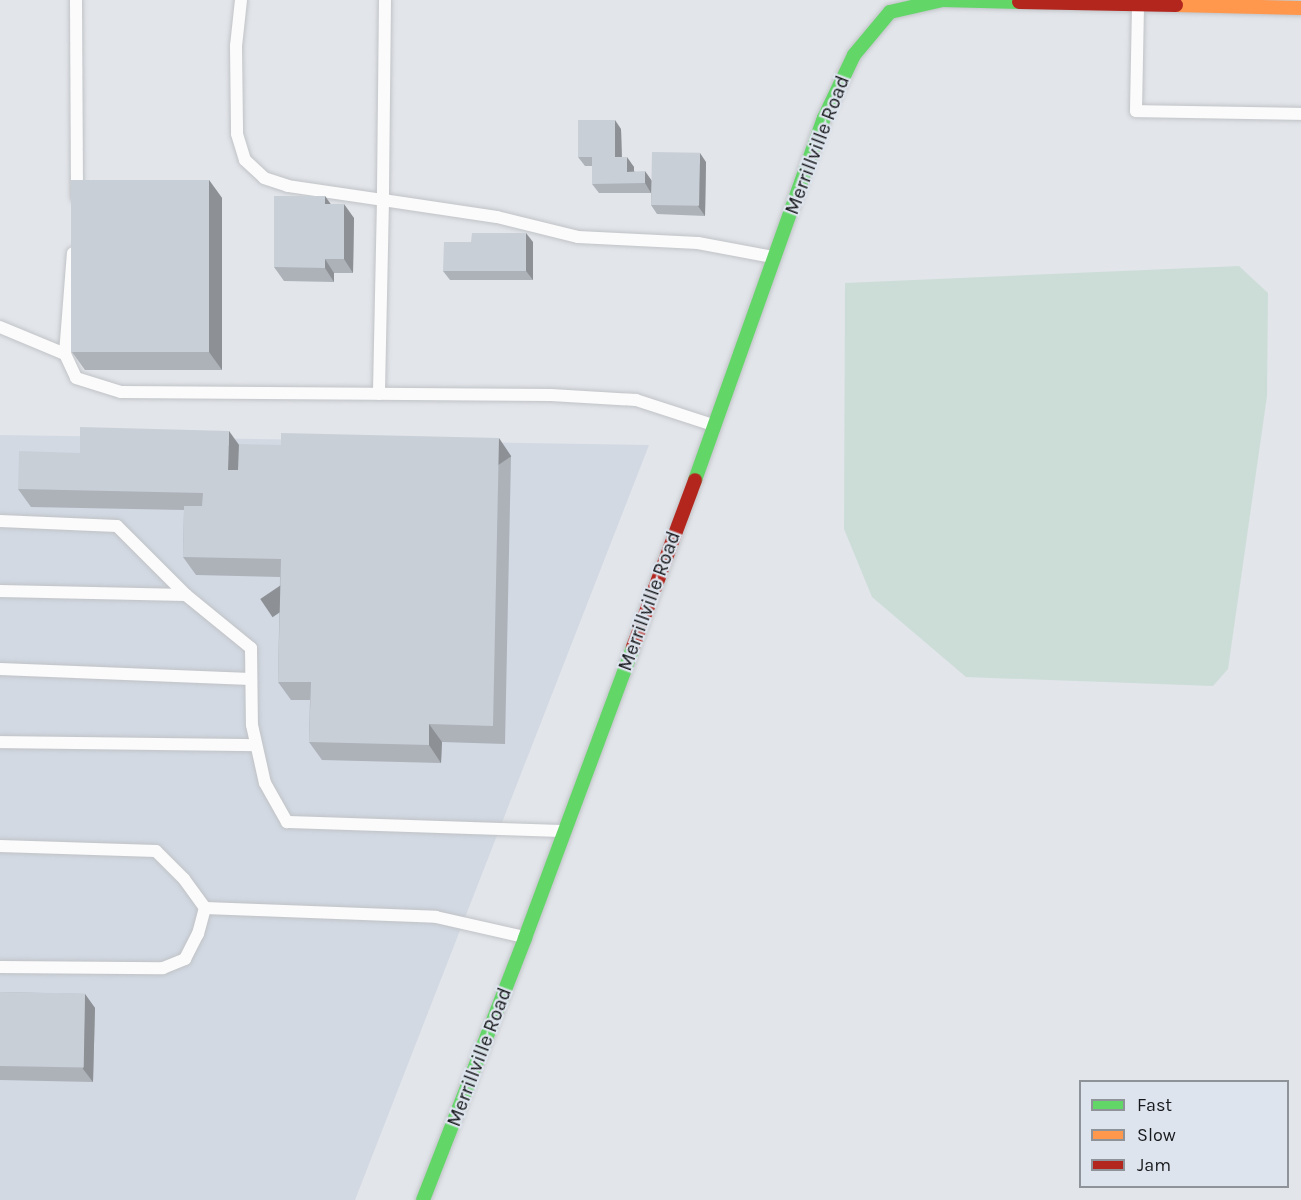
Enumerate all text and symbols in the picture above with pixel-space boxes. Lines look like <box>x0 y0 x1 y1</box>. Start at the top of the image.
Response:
street label: Merrillville Road <box>779 72 855 218</box>
street label: Merrillville Road <box>613 528 685 674</box>
street label: Merrillville Road <box>441 984 517 1130</box>
legend <box>1079 1080 1289 1188</box>
text: Fast <box>1137 1094 1172 1116</box>
text: Slow <box>1137 1124 1176 1146</box>
text: Jam <box>1137 1154 1171 1176</box>

